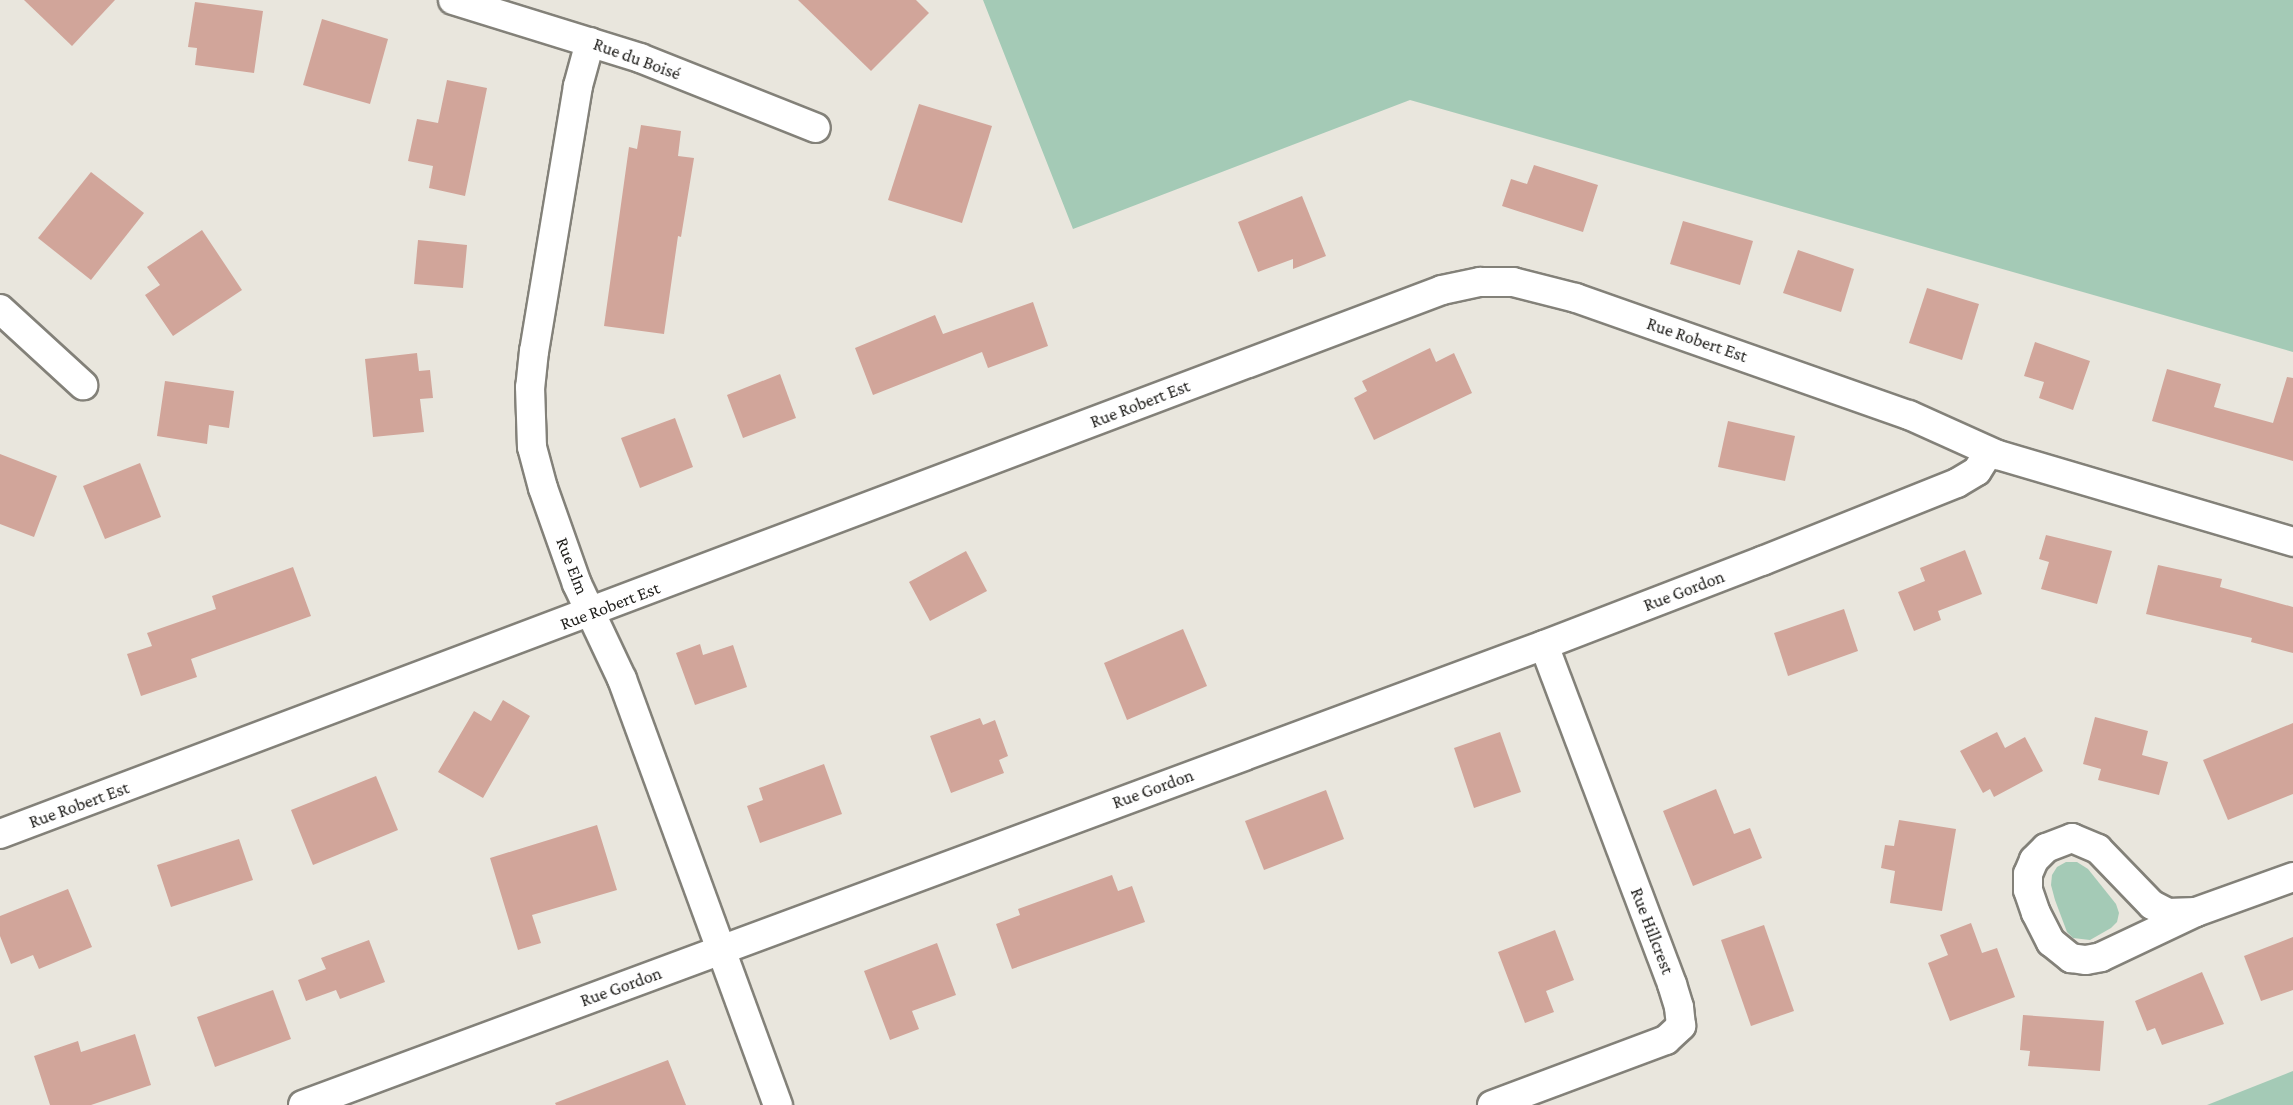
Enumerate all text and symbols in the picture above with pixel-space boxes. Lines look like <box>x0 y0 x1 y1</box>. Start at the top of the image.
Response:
street label: Rue du Boisé <box>590 33 684 85</box>
street label: Rue Robert Est <box>1644 313 1750 367</box>
street label: Rue Robert Est <box>1087 375 1193 433</box>
street label: Rue Elm <box>551 534 593 598</box>
street label: Rue Gordon <box>1640 566 1728 616</box>
street label: Rue Robert Est <box>557 577 663 635</box>
street label: Rue Gordon <box>1109 764 1197 814</box>
street label: Rue Robert Est <box>26 777 132 833</box>
street label: Rue Hillcrest <box>1626 885 1678 977</box>
street label: Rue Gordon <box>577 962 665 1012</box>

